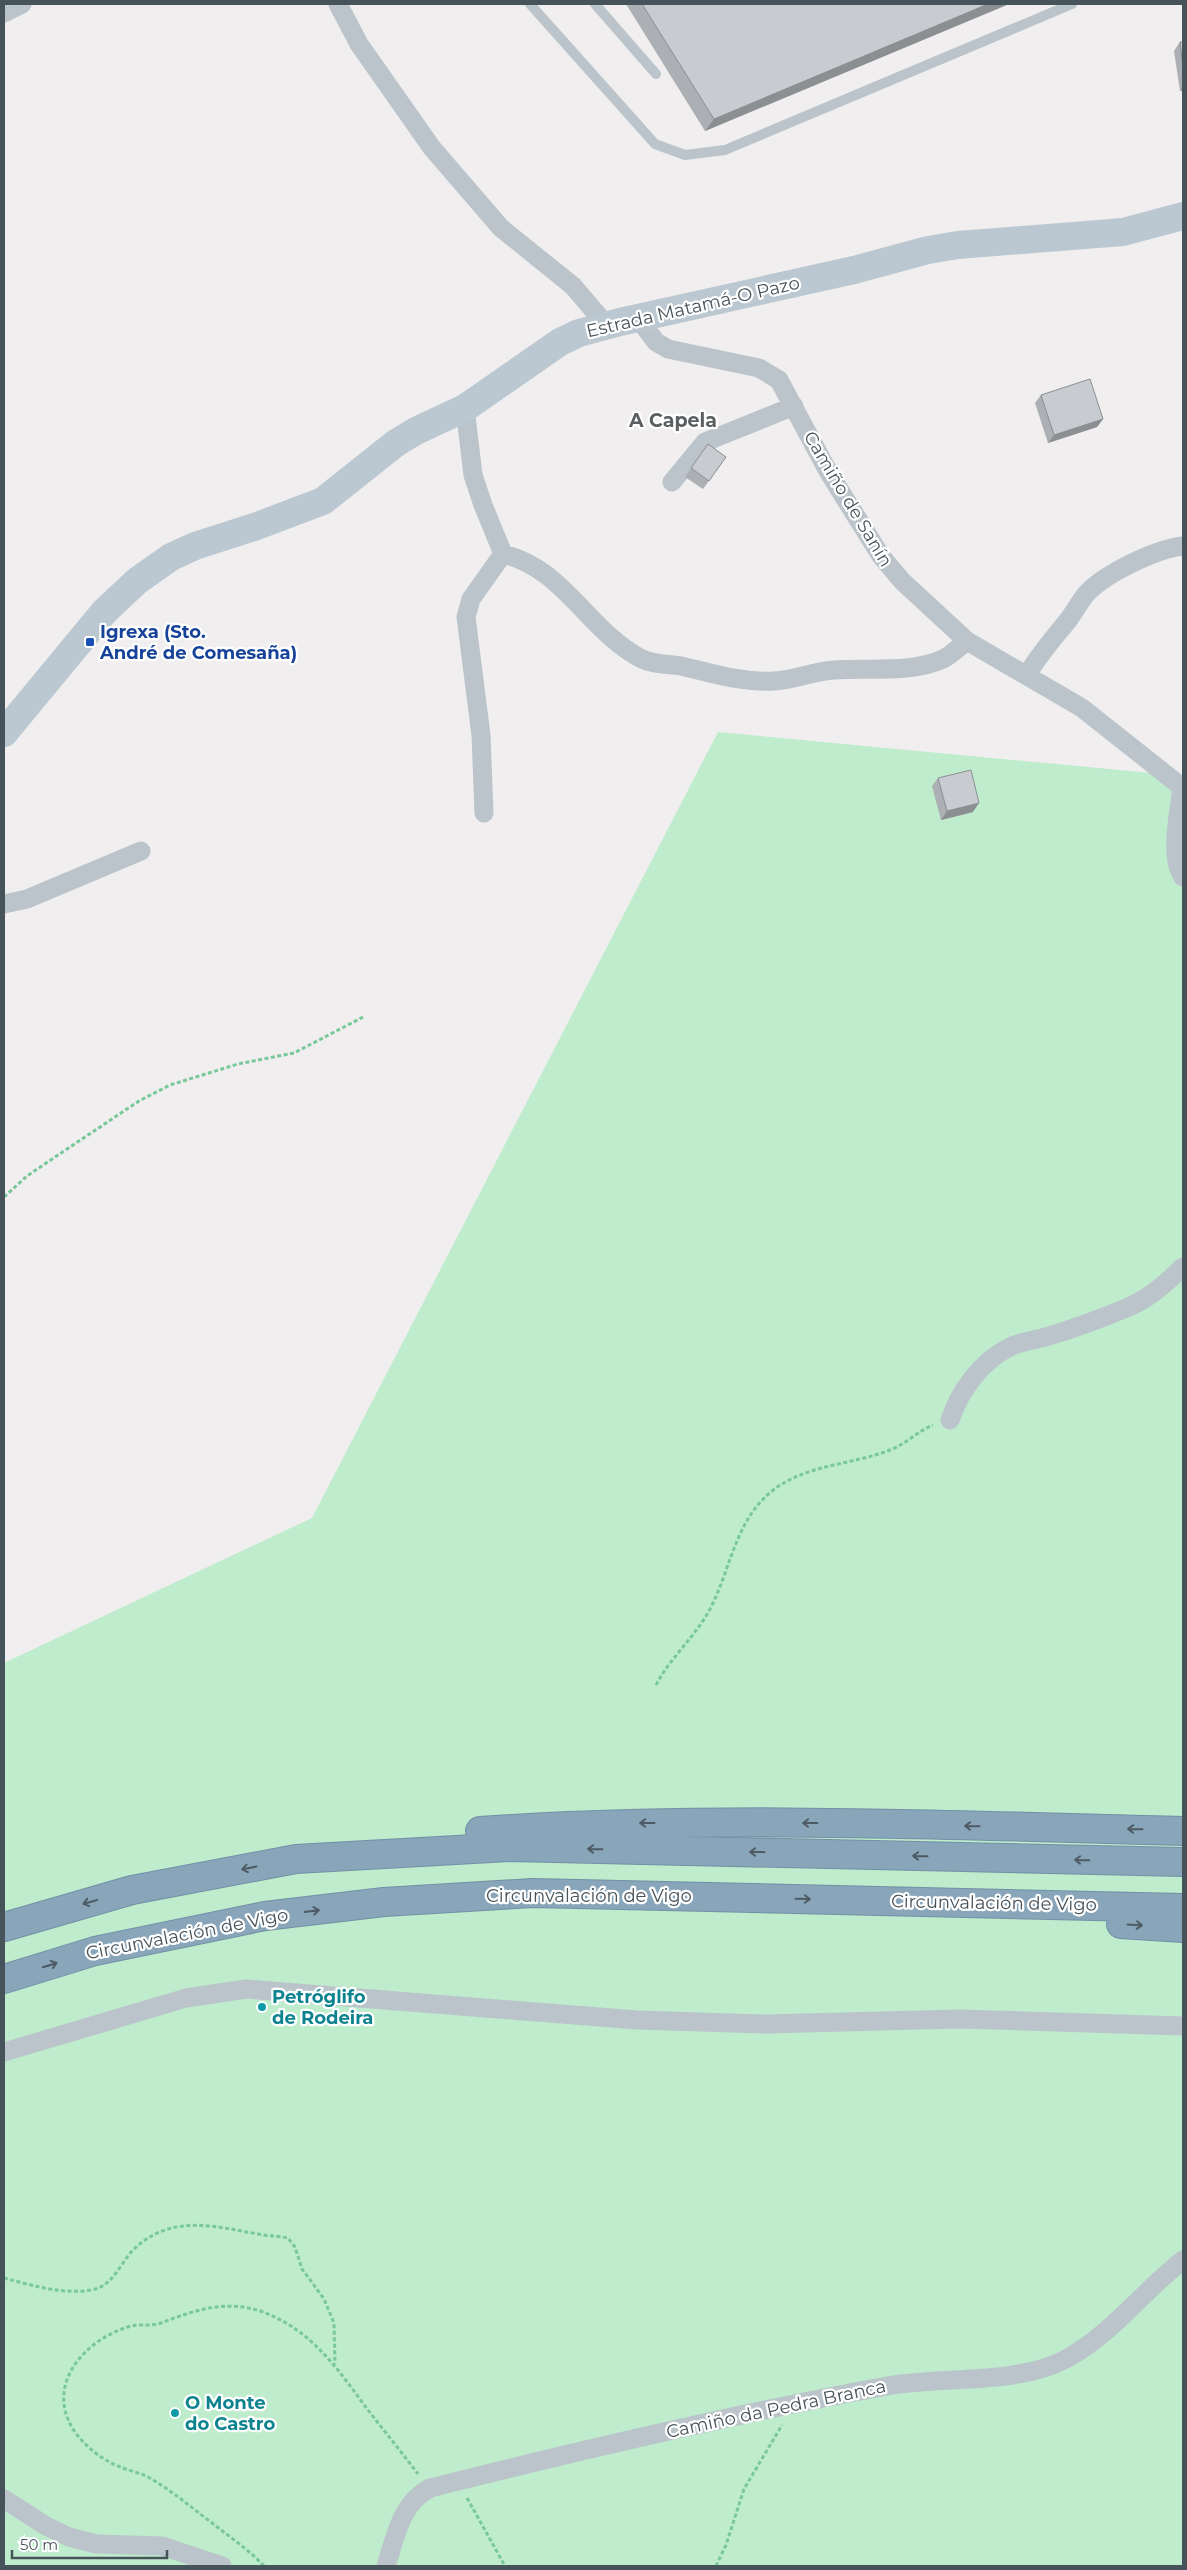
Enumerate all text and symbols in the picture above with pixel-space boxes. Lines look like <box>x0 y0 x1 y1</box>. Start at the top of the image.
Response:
street label: Estrada Matamá-O Pazo <box>584 272 802 342</box>
district label: A Capela <box>628 409 717 432</box>
street label: Camiño de Sanín <box>799 427 897 571</box>
place label: Igrexa (Sto. André de Comesaña) <box>99 621 297 664</box>
marker: Igrexa (Sto. André de Comesaña) <box>84 636 96 648</box>
one-way arrow <box>639 1818 656 1828</box>
one-way arrow <box>802 1818 818 1828</box>
one-way arrow <box>964 1821 980 1831</box>
one-way arrow <box>1127 1825 1143 1834</box>
one-way arrow <box>587 1844 603 1854</box>
one-way arrow <box>749 1848 765 1857</box>
one-way arrow <box>912 1851 928 1861</box>
one-way arrow <box>1074 1855 1090 1865</box>
one-way arrow <box>241 1864 257 1874</box>
street label: Circunvalación de Vigo <box>486 1885 692 1907</box>
street label: Circunvalación de Vigo <box>891 1890 1097 1916</box>
one-way arrow <box>794 1894 811 1904</box>
one-way arrow <box>82 1898 98 1908</box>
street label: Circunvalación de Vigo <box>84 1904 290 1964</box>
one-way arrow <box>304 1906 320 1916</box>
one-way arrow <box>1127 1921 1143 1930</box>
one-way arrow <box>42 1959 58 1969</box>
place label: Petróglifo de Rodeira <box>272 1986 373 2029</box>
marker: Petróglifo de Rodeira <box>256 2001 268 2013</box>
street label: Camiño da Pedra Branca <box>664 2375 888 2443</box>
place label: O Monte do Castro <box>185 2392 275 2435</box>
marker: O Monte do Castro <box>169 2407 181 2419</box>
scale bar <box>12 2528 168 2560</box>
text: 50 m <box>20 2535 58 2554</box>

